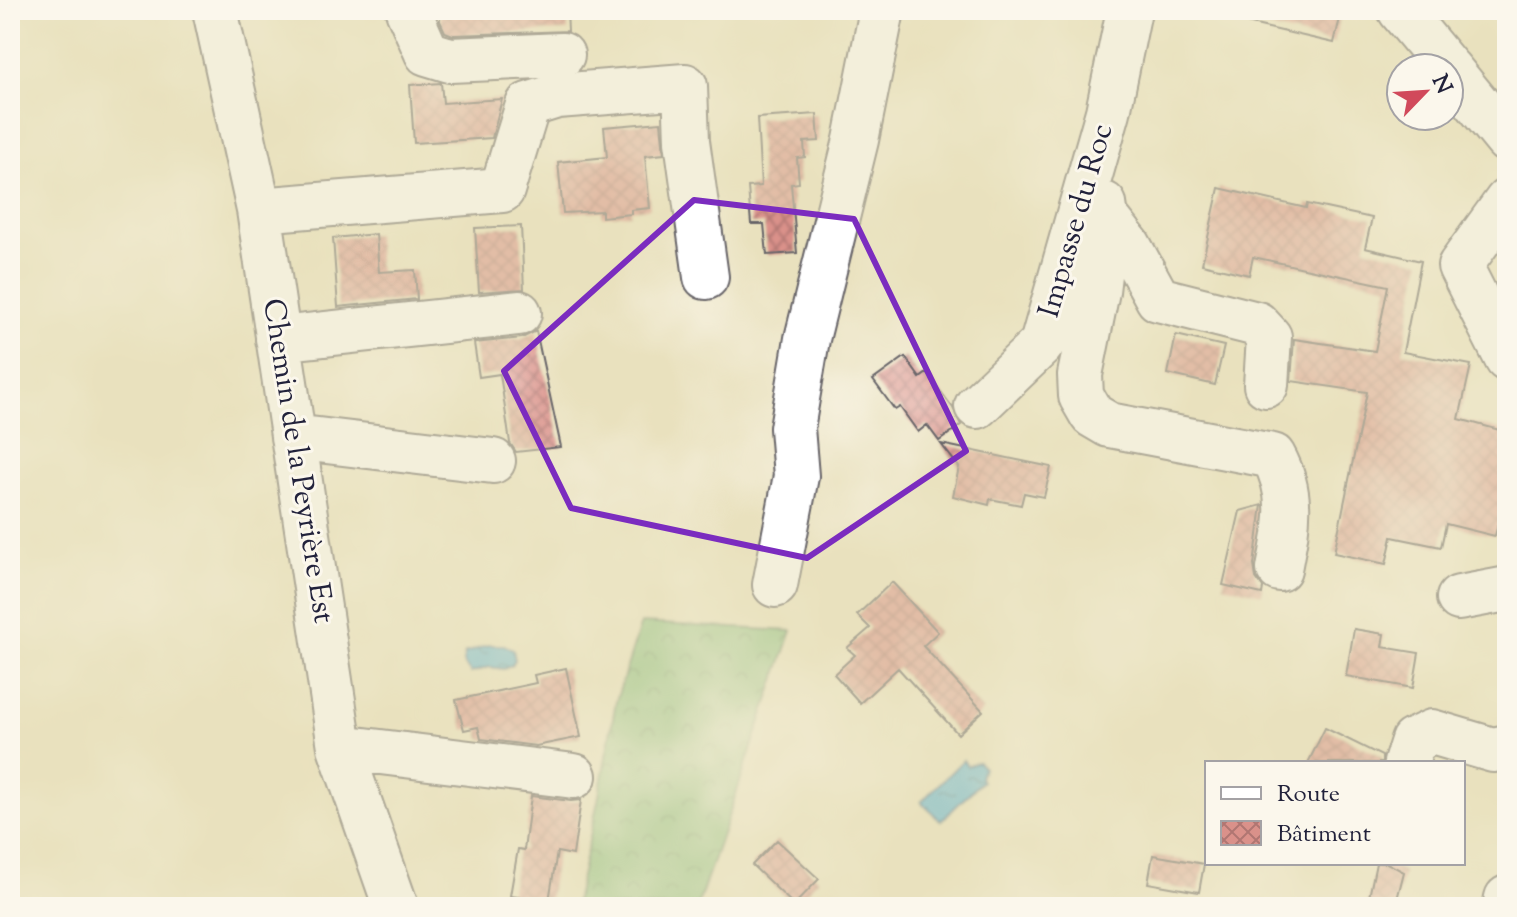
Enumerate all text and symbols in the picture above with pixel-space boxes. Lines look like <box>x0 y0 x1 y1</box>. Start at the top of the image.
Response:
north arrow <box>1385 52 1465 132</box>
text: N <box>1422 70 1459 100</box>
street label: Impasse du Roc <box>1029 119 1125 323</box>
street label: Chemin de la Peyrière Est <box>250 296 344 626</box>
legend <box>1205 761 1465 865</box>
text: Route <box>1277 778 1340 812</box>
text: Bâtiment <box>1277 818 1371 852</box>

